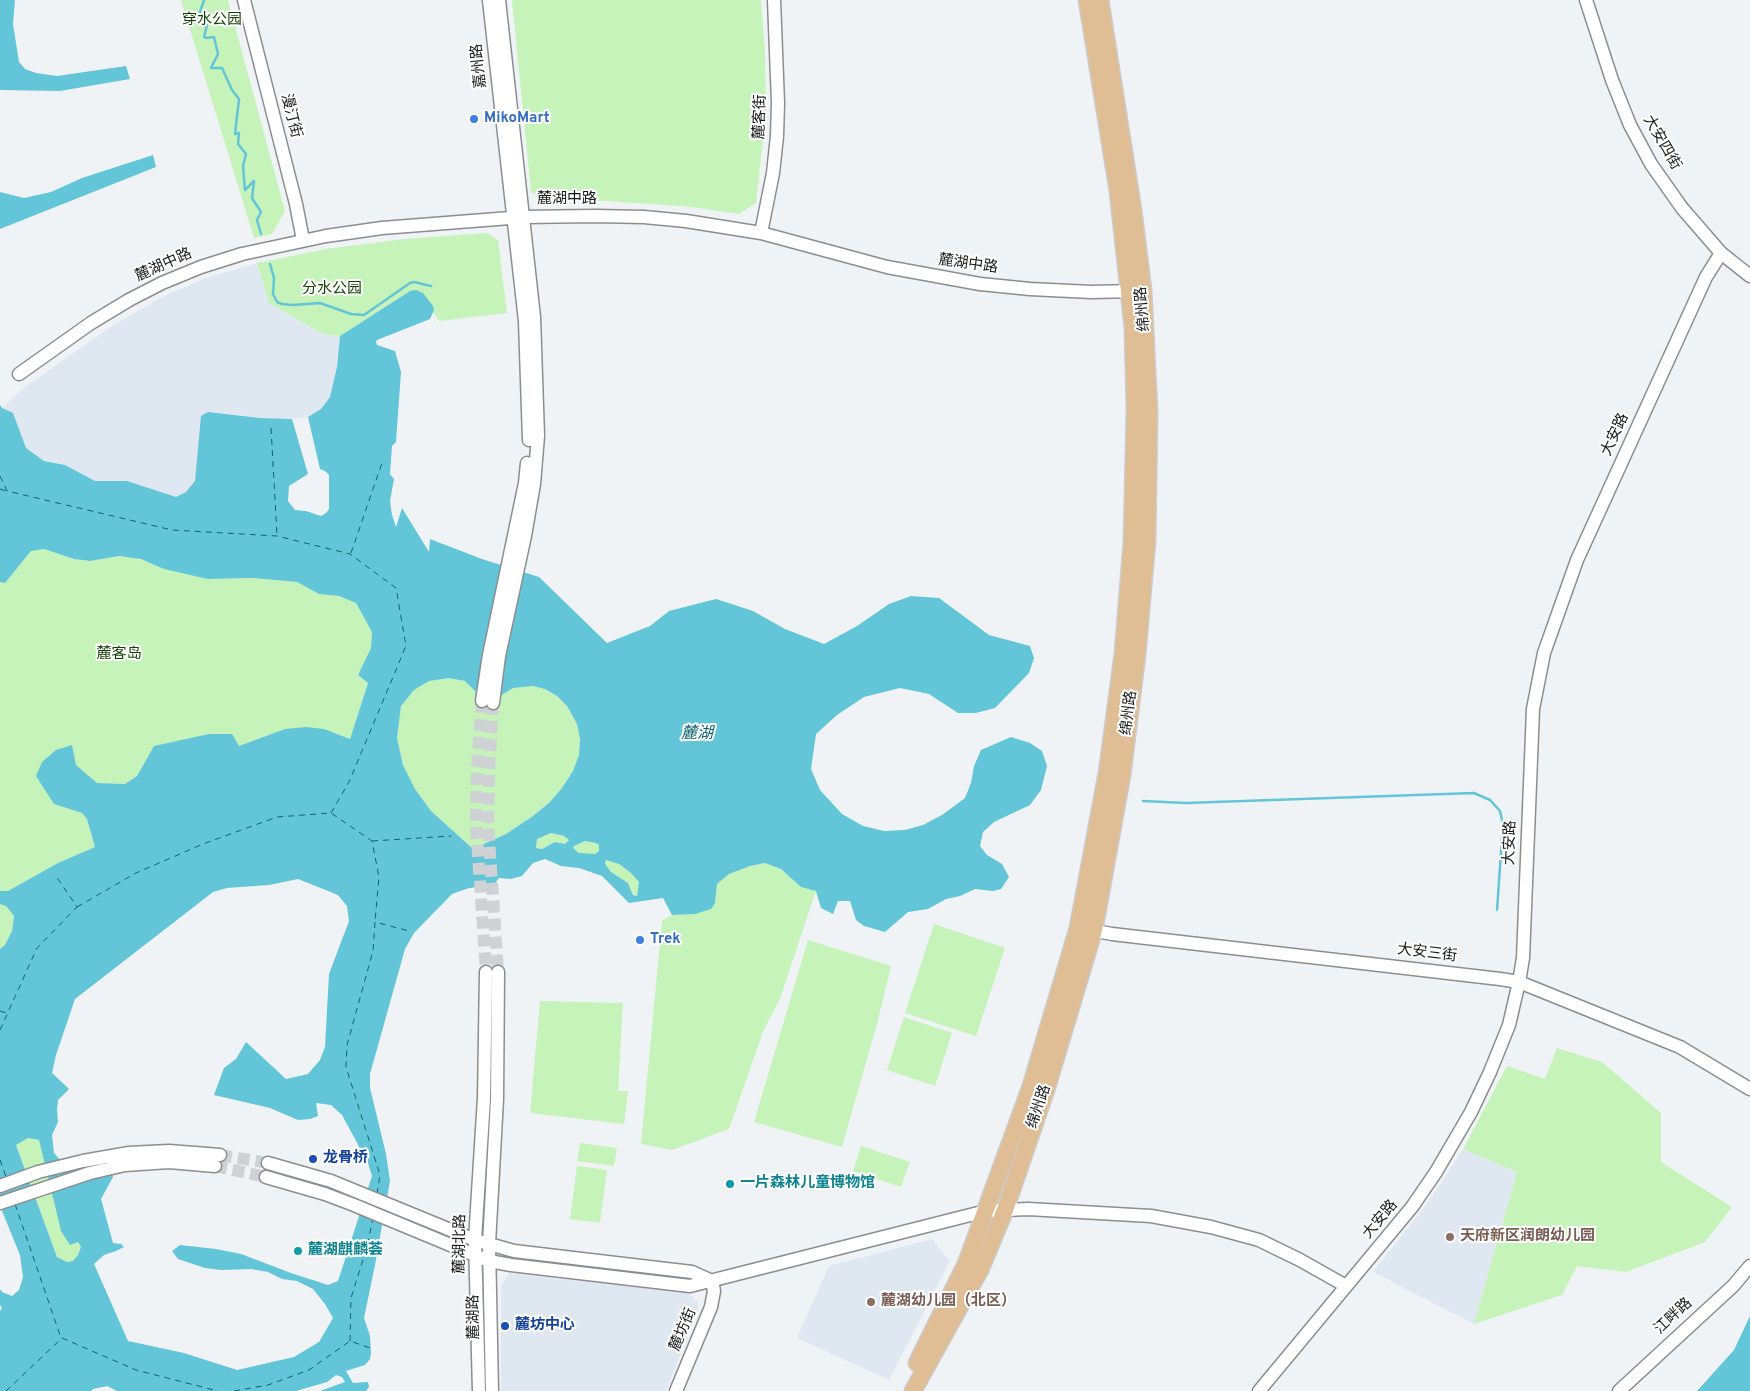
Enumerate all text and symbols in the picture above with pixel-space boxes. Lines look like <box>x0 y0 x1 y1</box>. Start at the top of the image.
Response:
park label: 穿水公园 <box>182 12 242 30</box>
street label: 嘉州路 <box>469 43 491 89</box>
street label: 漫汀街 <box>276 92 304 140</box>
street label: 麓客街 <box>751 94 771 140</box>
place label: MikoMart <box>484 110 550 128</box>
marker: MikoMart <box>468 113 480 125</box>
street label: 大安四街 <box>1638 113 1684 173</box>
street label: 麓湖中路 <box>537 191 597 209</box>
street label: 麓湖中路 <box>133 246 195 286</box>
street label: 麓湖中路 <box>937 252 999 278</box>
park label: 分水公园 <box>302 281 362 299</box>
street label: 绵州路 <box>1133 286 1155 332</box>
street label: 大安路 <box>1598 411 1634 459</box>
park label: 麓客岛 <box>97 646 141 664</box>
street label: 绵州路 <box>1118 690 1142 736</box>
water label: 麓湖 <box>681 725 713 745</box>
street label: 大安路 <box>1501 820 1521 866</box>
place label: Trek <box>650 931 681 949</box>
marker: Trek <box>634 934 646 946</box>
street label: 大安三街 <box>1396 941 1458 967</box>
street label: 绵州路 <box>1024 1083 1056 1131</box>
place label: 龙骨桥 <box>323 1150 368 1168</box>
marker: 龙骨桥 <box>307 1153 319 1165</box>
place label: 一片森林儿童博物馆 <box>740 1175 875 1193</box>
marker: 一片森林儿童博物馆 <box>724 1178 736 1190</box>
street label: 大安路 <box>1360 1197 1402 1243</box>
street label: 麓湖北路 <box>451 1214 471 1274</box>
place label: 天府新区润朗幼儿园 <box>1460 1228 1595 1246</box>
marker: 天府新区润朗幼儿园 <box>1444 1231 1456 1243</box>
place label: 麓湖麒麟荟 <box>308 1242 383 1260</box>
marker: 麓湖麒麟荟 <box>292 1245 304 1257</box>
place label: 麓湖幼儿园（北区） <box>881 1293 1016 1311</box>
street label: 麓湖路 <box>466 1294 484 1340</box>
street label: 江畔路 <box>1651 1295 1697 1339</box>
marker: 麓湖幼儿园（北区） <box>865 1296 877 1308</box>
street label: 麓坊街 <box>667 1306 701 1354</box>
place label: 麓坊中心 <box>515 1317 575 1335</box>
marker: 麓坊中心 <box>499 1320 511 1332</box>

